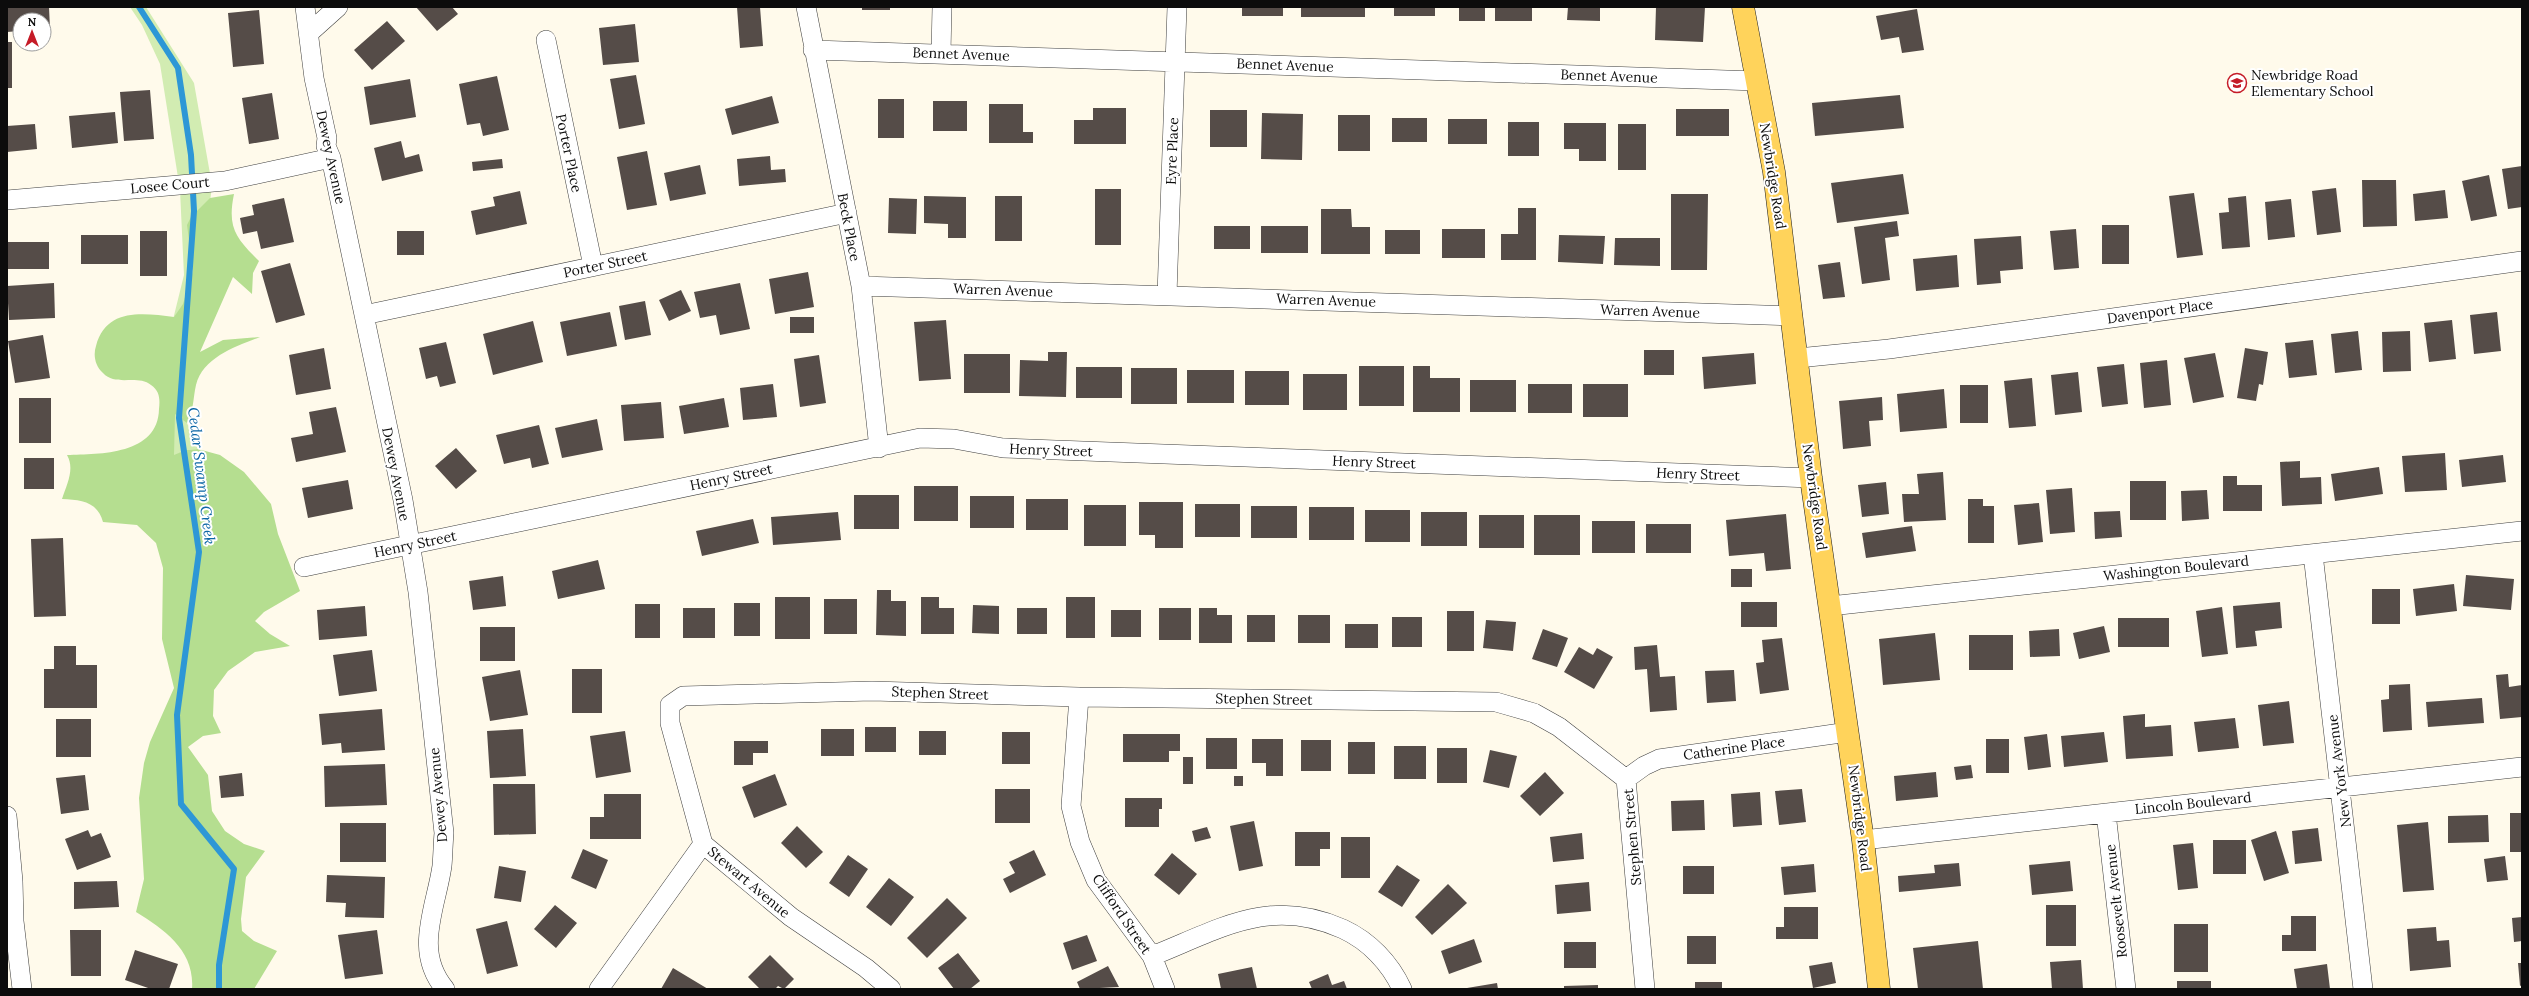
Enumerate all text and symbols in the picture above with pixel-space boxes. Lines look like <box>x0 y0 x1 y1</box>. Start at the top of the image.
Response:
north arrow <box>12 12 52 52</box>
text: N <box>28 15 37 29</box>
street label: Bennet Avenue <box>912 43 1010 65</box>
street label: Bennet Avenue <box>1236 54 1334 76</box>
street label: Bennet Avenue <box>1560 65 1658 87</box>
place label: Newbridge Road Elementary School <box>2251 66 2374 100</box>
school or university icon: Newbridge Road Elementary School <box>2226 72 2248 94</box>
street label: Dewey Avenue <box>312 109 350 206</box>
street label: Porter Place <box>552 112 586 194</box>
street label: Eyre Place <box>1162 117 1182 185</box>
street label: Newbridge Road <box>1756 122 1790 230</box>
street label: Losee Court <box>130 173 211 197</box>
street label: Beck Place <box>834 191 865 263</box>
street label: Porter Street <box>561 246 649 282</box>
street label: Warren Avenue <box>953 279 1054 301</box>
street label: Warren Avenue <box>1276 289 1377 311</box>
street label: Davenport Place <box>2106 295 2214 327</box>
street label: Warren Avenue <box>1600 300 1701 322</box>
water label: Cedar Swamp Creek <box>184 406 220 546</box>
street label: Dewey Avenue <box>378 426 414 523</box>
street label: Henry Street <box>1009 440 1094 460</box>
street label: Newbridge Road <box>1799 443 1831 551</box>
street label: Henry Street <box>1332 452 1417 472</box>
street label: Henry Street <box>688 459 774 495</box>
street label: Henry Street <box>1656 464 1741 484</box>
street label: Henry Street <box>372 526 458 562</box>
street label: Washington Boulevard <box>2102 551 2250 585</box>
street label: Stephen Street <box>891 682 989 704</box>
street label: Stephen Street <box>1215 689 1313 709</box>
street label: New York Avenue <box>2323 713 2355 829</box>
street label: Catherine Place <box>1682 732 1786 764</box>
street label: Dewey Avenue <box>425 746 451 843</box>
street label: Newbridge Road <box>1845 764 1875 872</box>
street label: Stephen Street <box>1619 787 1645 886</box>
street label: Lincoln Boulevard <box>2134 788 2252 818</box>
street label: Stewart Avenue <box>704 842 794 922</box>
street label: Roosevelt Avenue <box>2101 843 2131 959</box>
street label: Clifford Street <box>1089 870 1156 958</box>

